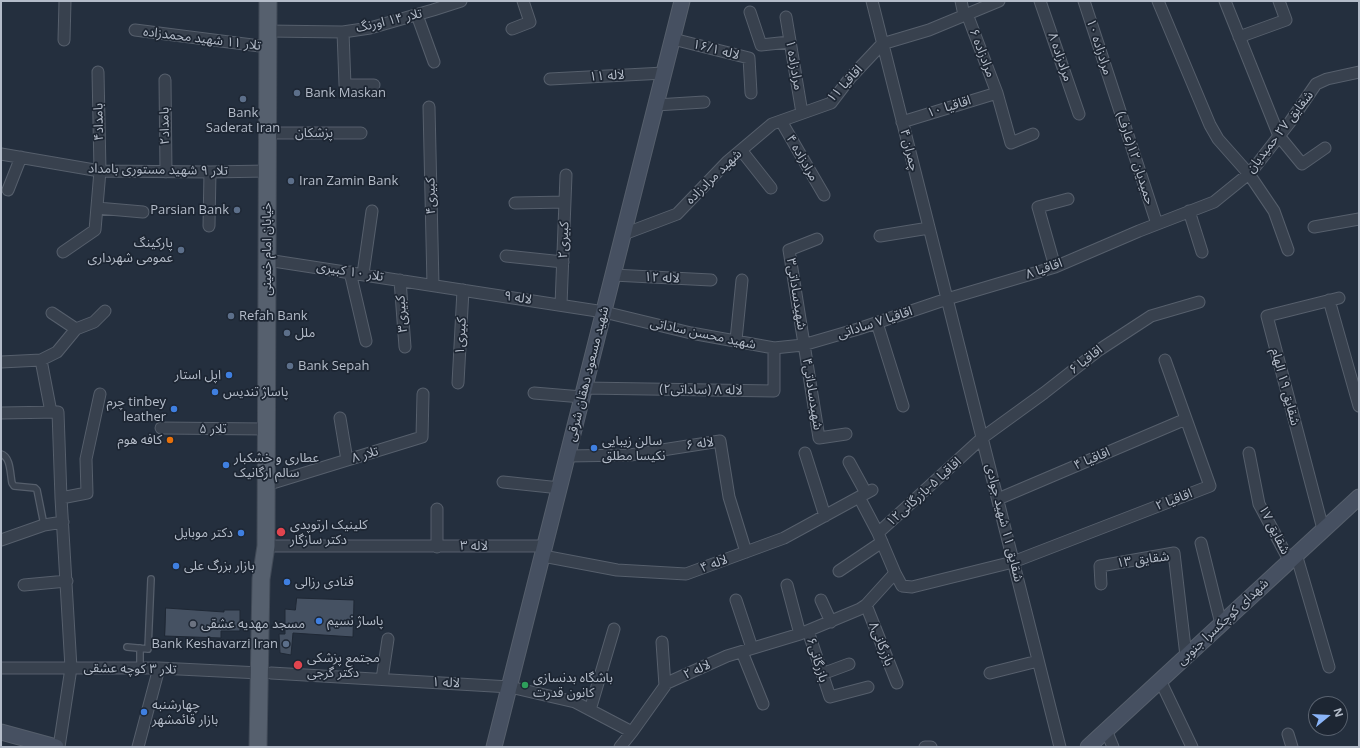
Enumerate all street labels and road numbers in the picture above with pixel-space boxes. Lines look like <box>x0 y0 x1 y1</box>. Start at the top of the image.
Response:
street label: تلار ۱۴ اورنگ <box>354 6 424 36</box>
street label: مرادزاده ۱۰ <box>1083 17 1115 77</box>
street label: تلار ۱۱ شهید محمدزاده <box>142 24 262 54</box>
street label: مرادزاده ۶ <box>966 27 998 79</box>
street label: مرادزاده ۸ <box>1044 30 1076 84</box>
street label: لاله ۱۶/۱ <box>691 37 741 63</box>
street label: مرادزاده ۱ <box>782 39 806 91</box>
street label: اقاقیا ۱۱ <box>824 62 866 106</box>
street label: لاله ۱۱ <box>589 67 625 85</box>
street label: شقایق ۲۷ حمیدیان <box>1243 88 1317 176</box>
street label: اقاقیا ۱۰ <box>925 93 973 121</box>
street label: بامداد۴ <box>91 103 107 141</box>
street label: بامداد۲ <box>157 107 173 145</box>
street label: حمیدیان ۱۲(عارف) <box>1113 110 1157 206</box>
street label: پزشکان <box>295 125 333 141</box>
street label: چمران ۴ <box>896 127 922 173</box>
street label: مرادزاده ۴ <box>783 132 821 184</box>
street label: شهید مرادزاده <box>683 146 745 208</box>
street label: تلار ۹ شهید مستوری بامداد <box>88 161 228 179</box>
street label: کبیری۴ <box>423 177 439 215</box>
street label: خیابان امام خمینی <box>259 202 275 296</box>
street label: کبیری۲ <box>556 221 572 259</box>
street label: اقاقیا ۸ <box>1024 255 1064 283</box>
street label: شهیدساداتی۳ <box>783 257 809 331</box>
street label: تلار ۱۰ کبیری <box>315 259 385 285</box>
street label: لاله ۱۲ <box>644 269 680 287</box>
street label: لاله ۹ <box>503 288 533 308</box>
street label: کبیری۳ <box>393 295 411 333</box>
street label: اقاقیا ۷ ساداتی <box>835 304 915 342</box>
street label: شهید مسعود دهقان شرقی <box>564 305 612 443</box>
street label: شهید محسن ساداتی <box>649 315 757 353</box>
street label: کبیری۱ <box>452 317 470 355</box>
street label: اقاقیا ۶ <box>1066 342 1106 378</box>
street label: شقایق ۱۹ الهام <box>1267 347 1303 427</box>
street label: شهیدساداتی۴ <box>799 357 825 431</box>
street label: لاله ۸ (ساداتی۲) <box>659 381 743 399</box>
street label: تلار ۵ <box>199 421 227 437</box>
street label: لاله ۶ <box>685 435 715 453</box>
street label: تلار ۸ <box>350 444 380 466</box>
street label: اقاقیا ۴ <box>1071 444 1113 474</box>
street label: اقاقیا ۵-بازرگانی۱۲ <box>883 454 965 530</box>
street label: شقایق ۱۱ شهید جوادی <box>982 462 1026 584</box>
street label: اقاقیا ۲ <box>1153 486 1195 514</box>
street label: شقایق ۱۷ <box>1255 503 1293 557</box>
street label: لاله ۳ <box>460 538 488 554</box>
street label: شقایق ۱۳ <box>1116 549 1170 571</box>
street label: لاله ۴ <box>698 552 730 576</box>
street label: شهدای کوچکسرا جنوبی <box>1174 576 1272 668</box>
street label: بازرگانی۸ <box>865 620 897 668</box>
street label: بازرگانی۶ <box>803 636 831 684</box>
street label: لاله ۲ <box>681 657 713 683</box>
street label: تلار ۳ کوچه عشقی <box>83 660 177 678</box>
street label: لاله ۱ <box>432 674 460 692</box>

